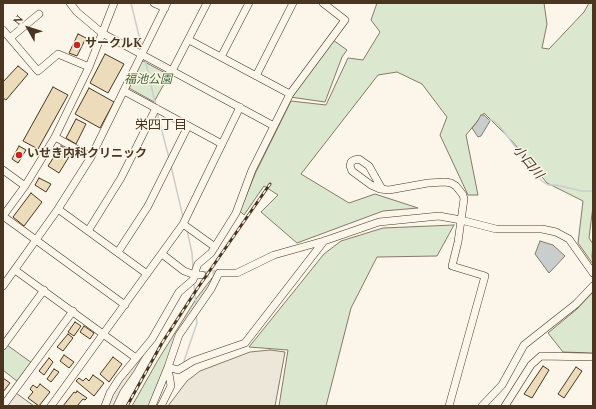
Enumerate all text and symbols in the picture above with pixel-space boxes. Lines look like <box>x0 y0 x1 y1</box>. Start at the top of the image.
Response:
north arrow <box>8 8 48 48</box>
text: N <box>9 11 28 29</box>
place label: サークルK <box>85 38 142 52</box>
marker: サークルK <box>72 40 82 50</box>
park label: 福池公園 <box>124 74 172 88</box>
district label: 栄四丁目 <box>135 118 187 134</box>
water label: 小口川 <box>508 143 546 183</box>
place label: いせき内科クリニック <box>27 148 147 162</box>
marker: いせき内科クリニック <box>14 150 24 160</box>

